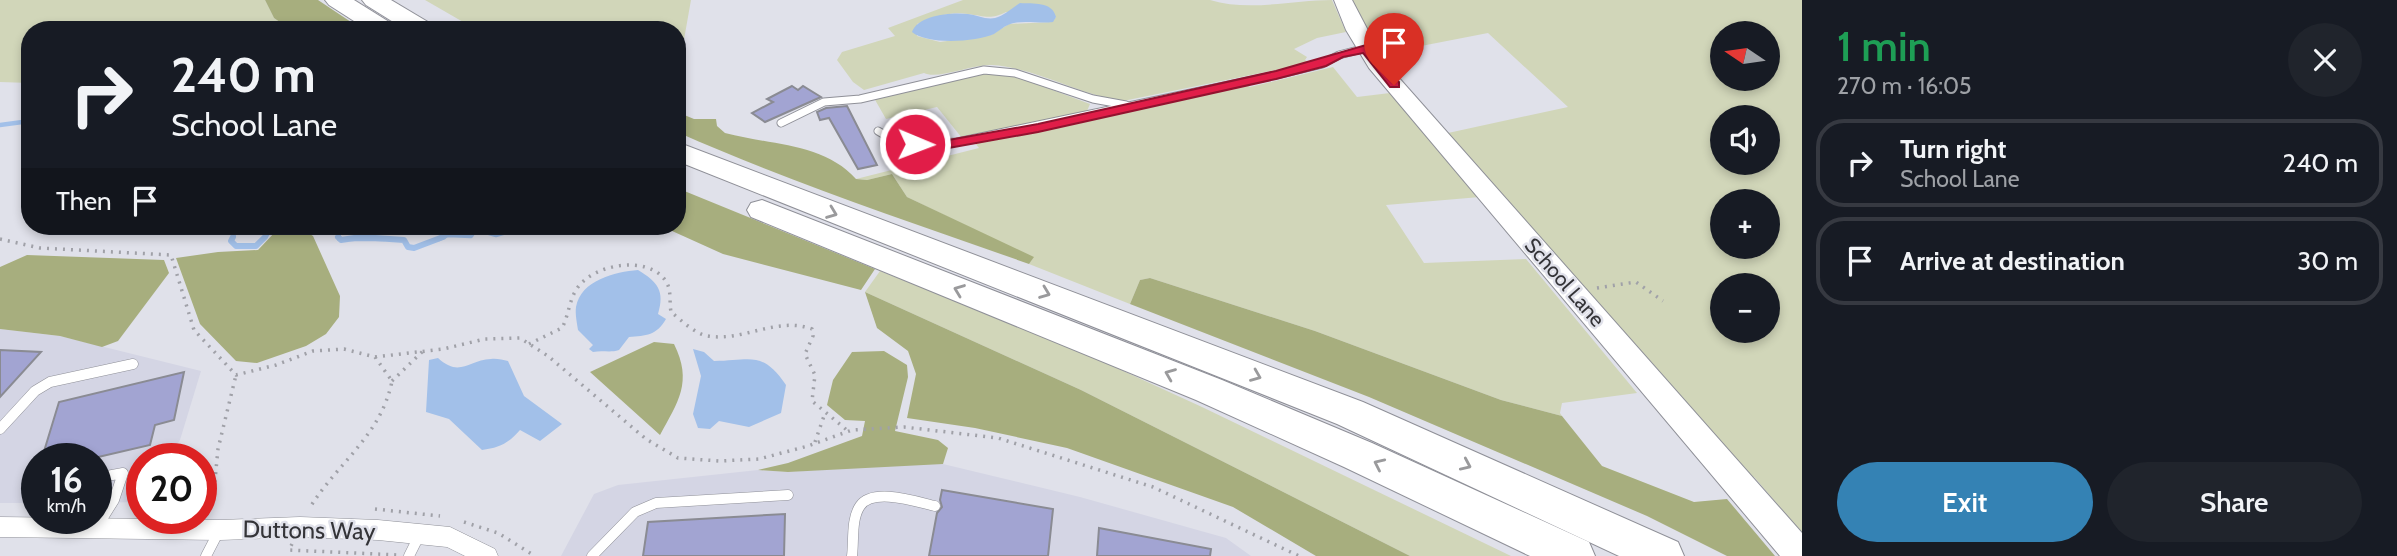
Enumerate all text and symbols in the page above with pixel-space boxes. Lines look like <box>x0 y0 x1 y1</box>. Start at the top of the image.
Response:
pin <box>1364 13 1424 85</box>
text: 1 min <box>1837 20 1931 72</box>
north arrow <box>1710 21 1780 91</box>
map controls <box>1710 21 1780 343</box>
button: close <box>2288 23 2362 97</box>
icon: arrive <box>1375 24 1413 62</box>
text: 240 m <box>171 45 316 104</box>
icon: right <box>56 49 147 140</box>
text: 270 m · 16:05 <box>1837 72 1971 100</box>
text: School Lane <box>171 105 337 144</box>
button: sound <box>1710 105 1780 175</box>
position arrow <box>878 107 952 181</box>
text: Turn right <box>1900 133 2006 165</box>
icon: right <box>1841 144 1879 182</box>
text: 240 m <box>2283 147 2358 179</box>
text: School Lane <box>1900 165 2019 193</box>
icon: arrive <box>126 182 164 220</box>
text: Then <box>56 185 112 217</box>
button: + <box>1710 189 1780 259</box>
one-way arrow <box>825 205 837 219</box>
street label: School Lane <box>1520 233 1610 332</box>
icon: arrive <box>1841 242 1879 280</box>
text: Arrive at destination <box>1900 245 2125 277</box>
text: 30 m <box>2297 245 2358 277</box>
button: − <box>1710 273 1780 343</box>
one-way arrow <box>954 284 966 298</box>
one-way arrow <box>1038 285 1050 299</box>
one-way arrow <box>1250 367 1262 381</box>
one-way arrow <box>1165 368 1178 382</box>
speed limit sign: 20 <box>126 443 217 534</box>
one-way arrow <box>1458 457 1471 471</box>
text: 16 <box>50 458 83 501</box>
one-way arrow <box>1374 459 1386 473</box>
button: Exit <box>1837 462 2093 542</box>
button: Share <box>2107 462 2362 542</box>
text: km/h <box>47 495 86 517</box>
street label: Duttons Way <box>242 514 376 546</box>

